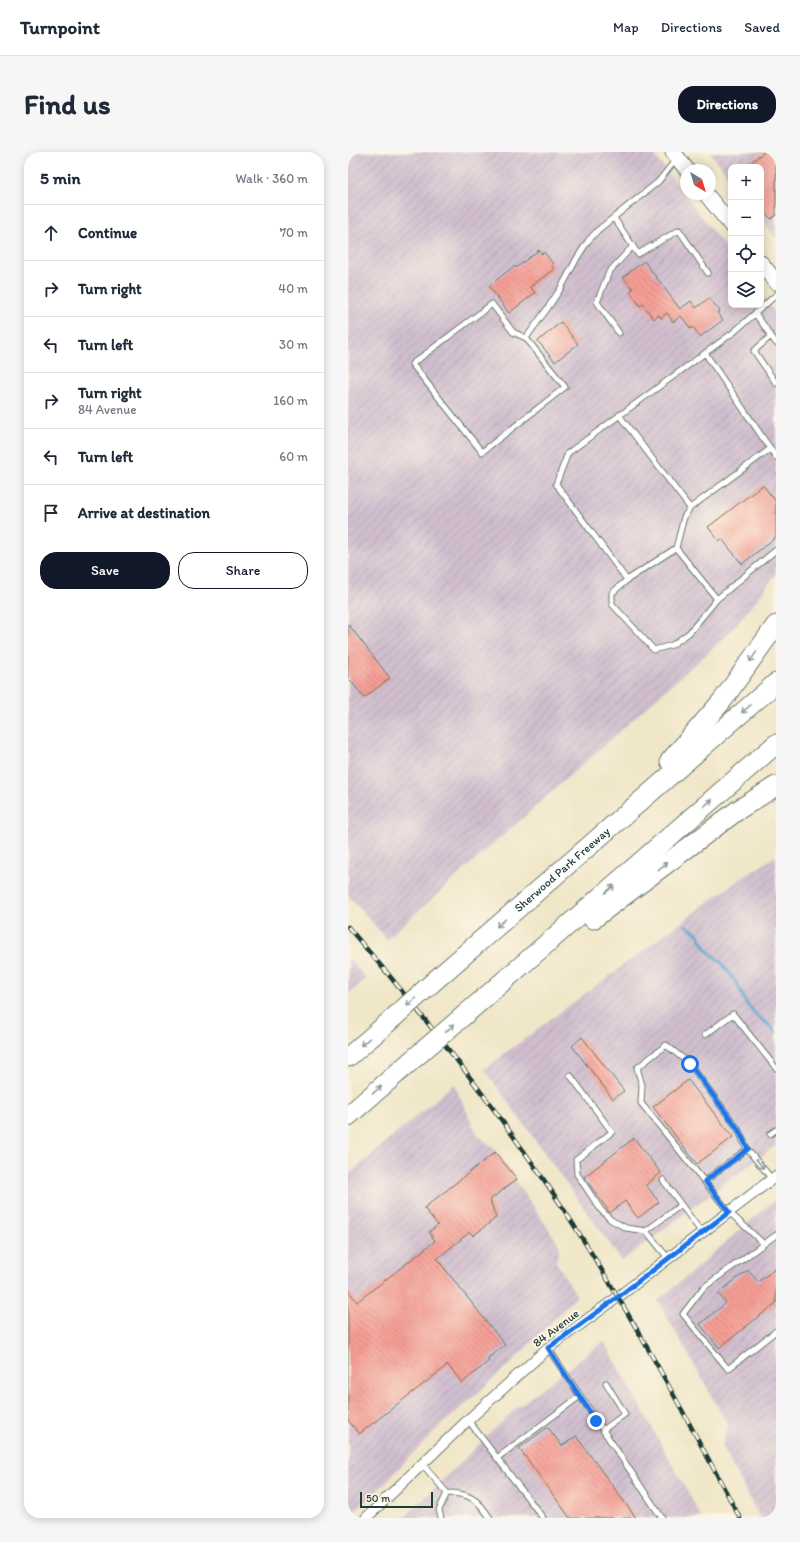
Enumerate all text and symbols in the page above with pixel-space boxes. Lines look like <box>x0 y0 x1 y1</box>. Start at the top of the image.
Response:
text: Turnpoint <box>20 16 100 39</box>
text: Map <box>613 19 639 36</box>
text: Directions <box>661 19 722 36</box>
text: Saved <box>744 19 780 36</box>
button: Directions <box>678 86 776 123</box>
text: Find us <box>24 87 111 121</box>
north arrow <box>680 164 716 200</box>
map controls <box>728 164 764 308</box>
button: + <box>728 164 764 200</box>
text: 5 min <box>40 168 80 188</box>
text: Walk · 360 m <box>235 171 308 186</box>
button: − <box>728 200 764 236</box>
icon: ahead <box>40 222 62 244</box>
text: Continue <box>78 224 137 242</box>
text: 70 m <box>280 225 308 240</box>
button: locate <box>728 236 764 272</box>
button: layers <box>728 272 764 308</box>
icon: right <box>40 278 62 300</box>
text: Turn right <box>78 280 142 298</box>
text: 40 m <box>278 281 308 296</box>
icon: left <box>40 334 62 356</box>
text: Turn left <box>78 336 133 354</box>
text: 30 m <box>279 337 308 352</box>
text: Turn right <box>78 384 142 402</box>
icon: right <box>40 390 62 412</box>
text: 160 m <box>273 393 308 408</box>
text: 84 Avenue <box>78 402 137 417</box>
icon: left <box>40 446 62 468</box>
text: Turn left <box>78 448 133 466</box>
text: 60 m <box>279 449 308 464</box>
icon: arrive <box>40 502 62 524</box>
text: Arrive at destination <box>78 504 210 522</box>
button: Save <box>40 552 170 589</box>
button: Share <box>178 552 308 589</box>
one-way arrow <box>749 651 757 662</box>
one-way arrow <box>741 704 752 713</box>
one-way arrow <box>703 799 713 808</box>
street label: Sherwood Park Freeway <box>512 824 613 915</box>
one-way arrow <box>658 862 669 870</box>
one-way arrow <box>605 884 615 893</box>
one-way arrow <box>495 918 506 927</box>
one-way arrow <box>406 997 417 1006</box>
one-way arrow <box>445 1023 455 1032</box>
one-way arrow <box>360 1037 371 1046</box>
route start <box>681 1055 699 1073</box>
one-way arrow <box>372 1086 383 1095</box>
one-way arrow <box>755 1159 764 1169</box>
street label: 84 Avenue <box>530 1306 582 1350</box>
route end <box>587 1412 605 1430</box>
scale bar <box>360 1490 433 1509</box>
text: 50 m <box>366 1492 390 1505</box>

